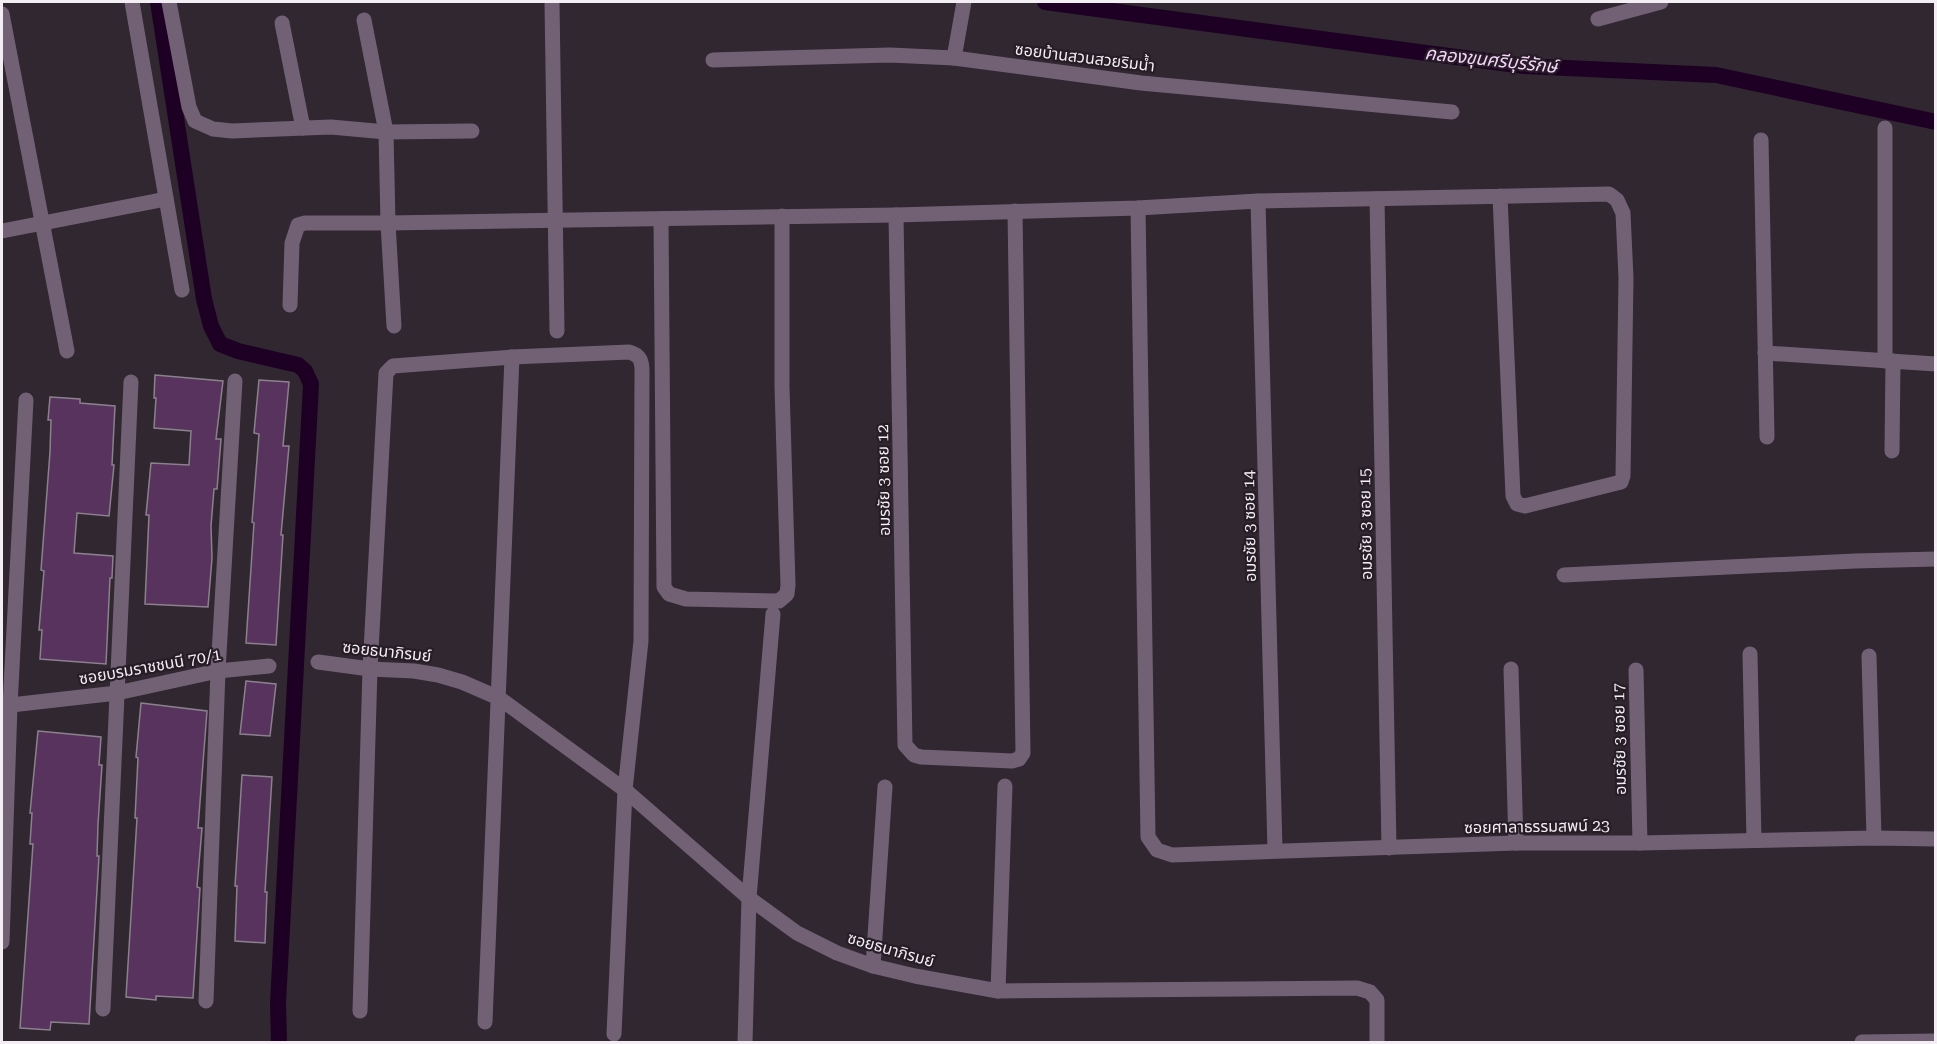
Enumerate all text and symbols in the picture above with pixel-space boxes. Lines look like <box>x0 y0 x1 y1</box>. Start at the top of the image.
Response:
street label: ซอยบ้านสวนสวยริมน้ำ <box>1014 37 1156 76</box>
water label: คลองขุนศรีบุรีรักษ์ <box>1424 42 1561 78</box>
street label: อมรชัย 3 ซอย 12 <box>873 424 894 536</box>
street label: อมรชัย 3 ซอย 15 <box>1355 468 1376 580</box>
street label: อมรชัย 3 ซอย 14 <box>1239 470 1260 582</box>
street label: ซอยธนาภิรมย์ <box>342 637 433 666</box>
street label: ซอยบรมราชชนนี 70/1 <box>78 645 223 688</box>
street label: อมรชัย 3 ซอย 17 <box>1609 683 1630 795</box>
street label: ซอยศาลาธรรมสพน์ 23 <box>1464 816 1610 837</box>
street label: ซอยธนาภิรมย์ <box>845 928 937 971</box>

